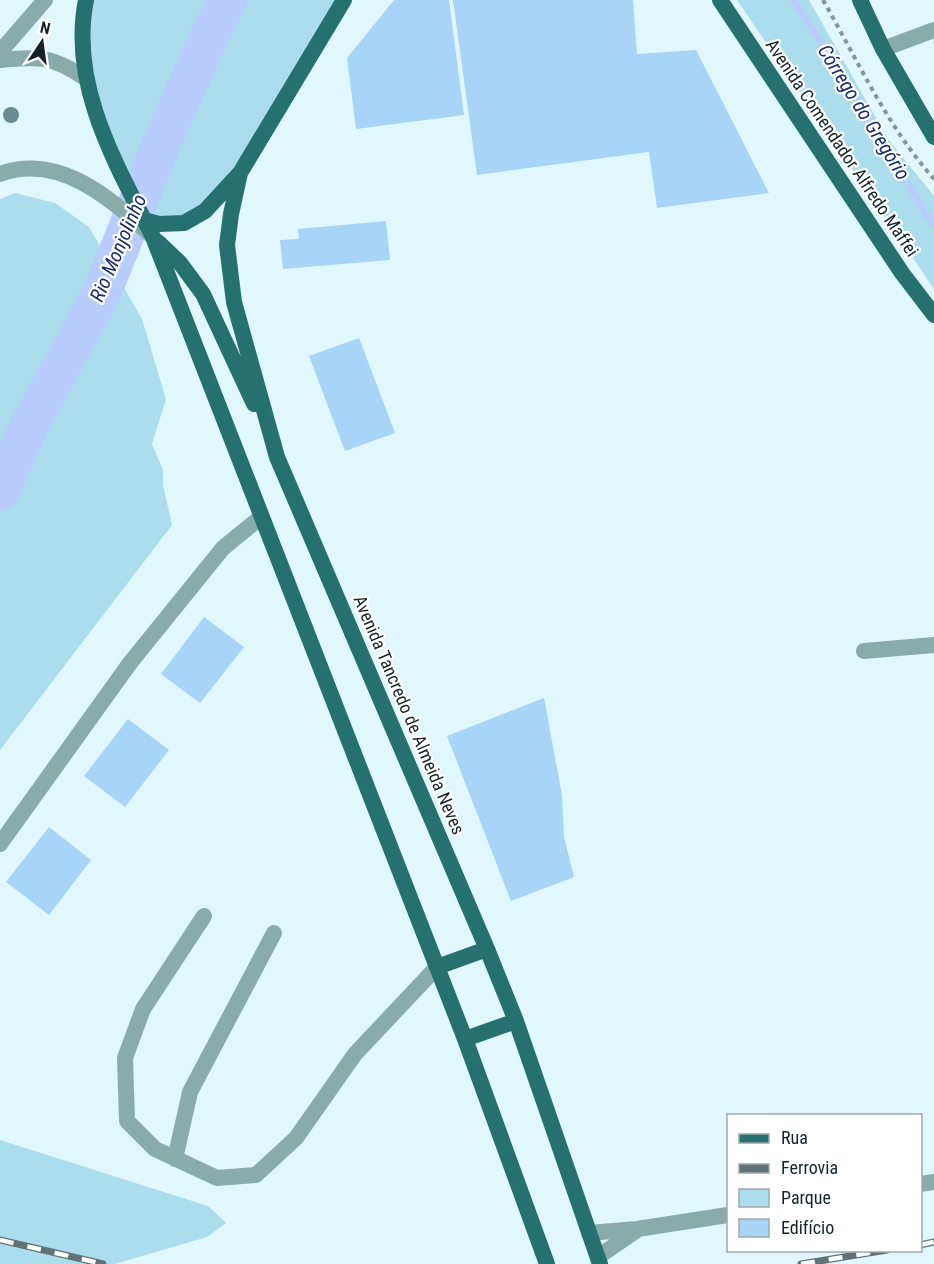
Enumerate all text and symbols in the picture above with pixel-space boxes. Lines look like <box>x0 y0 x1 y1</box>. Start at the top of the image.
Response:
north arrow <box>12 12 72 72</box>
text: N <box>38 18 52 38</box>
street label: Avenida Comendador Alfredo Maffei <box>762 35 923 260</box>
water label: Córrego do Gregório <box>813 40 915 184</box>
water label: Rio Monjolinho <box>85 191 151 305</box>
street label: Avenida Tancredo de Almeida Neves <box>349 592 469 837</box>
legend <box>727 1114 922 1252</box>
text: Rua <box>781 1127 808 1148</box>
text: Ferrovia <box>781 1157 838 1178</box>
text: Parque <box>781 1187 831 1208</box>
text: Edifício <box>781 1217 834 1238</box>

